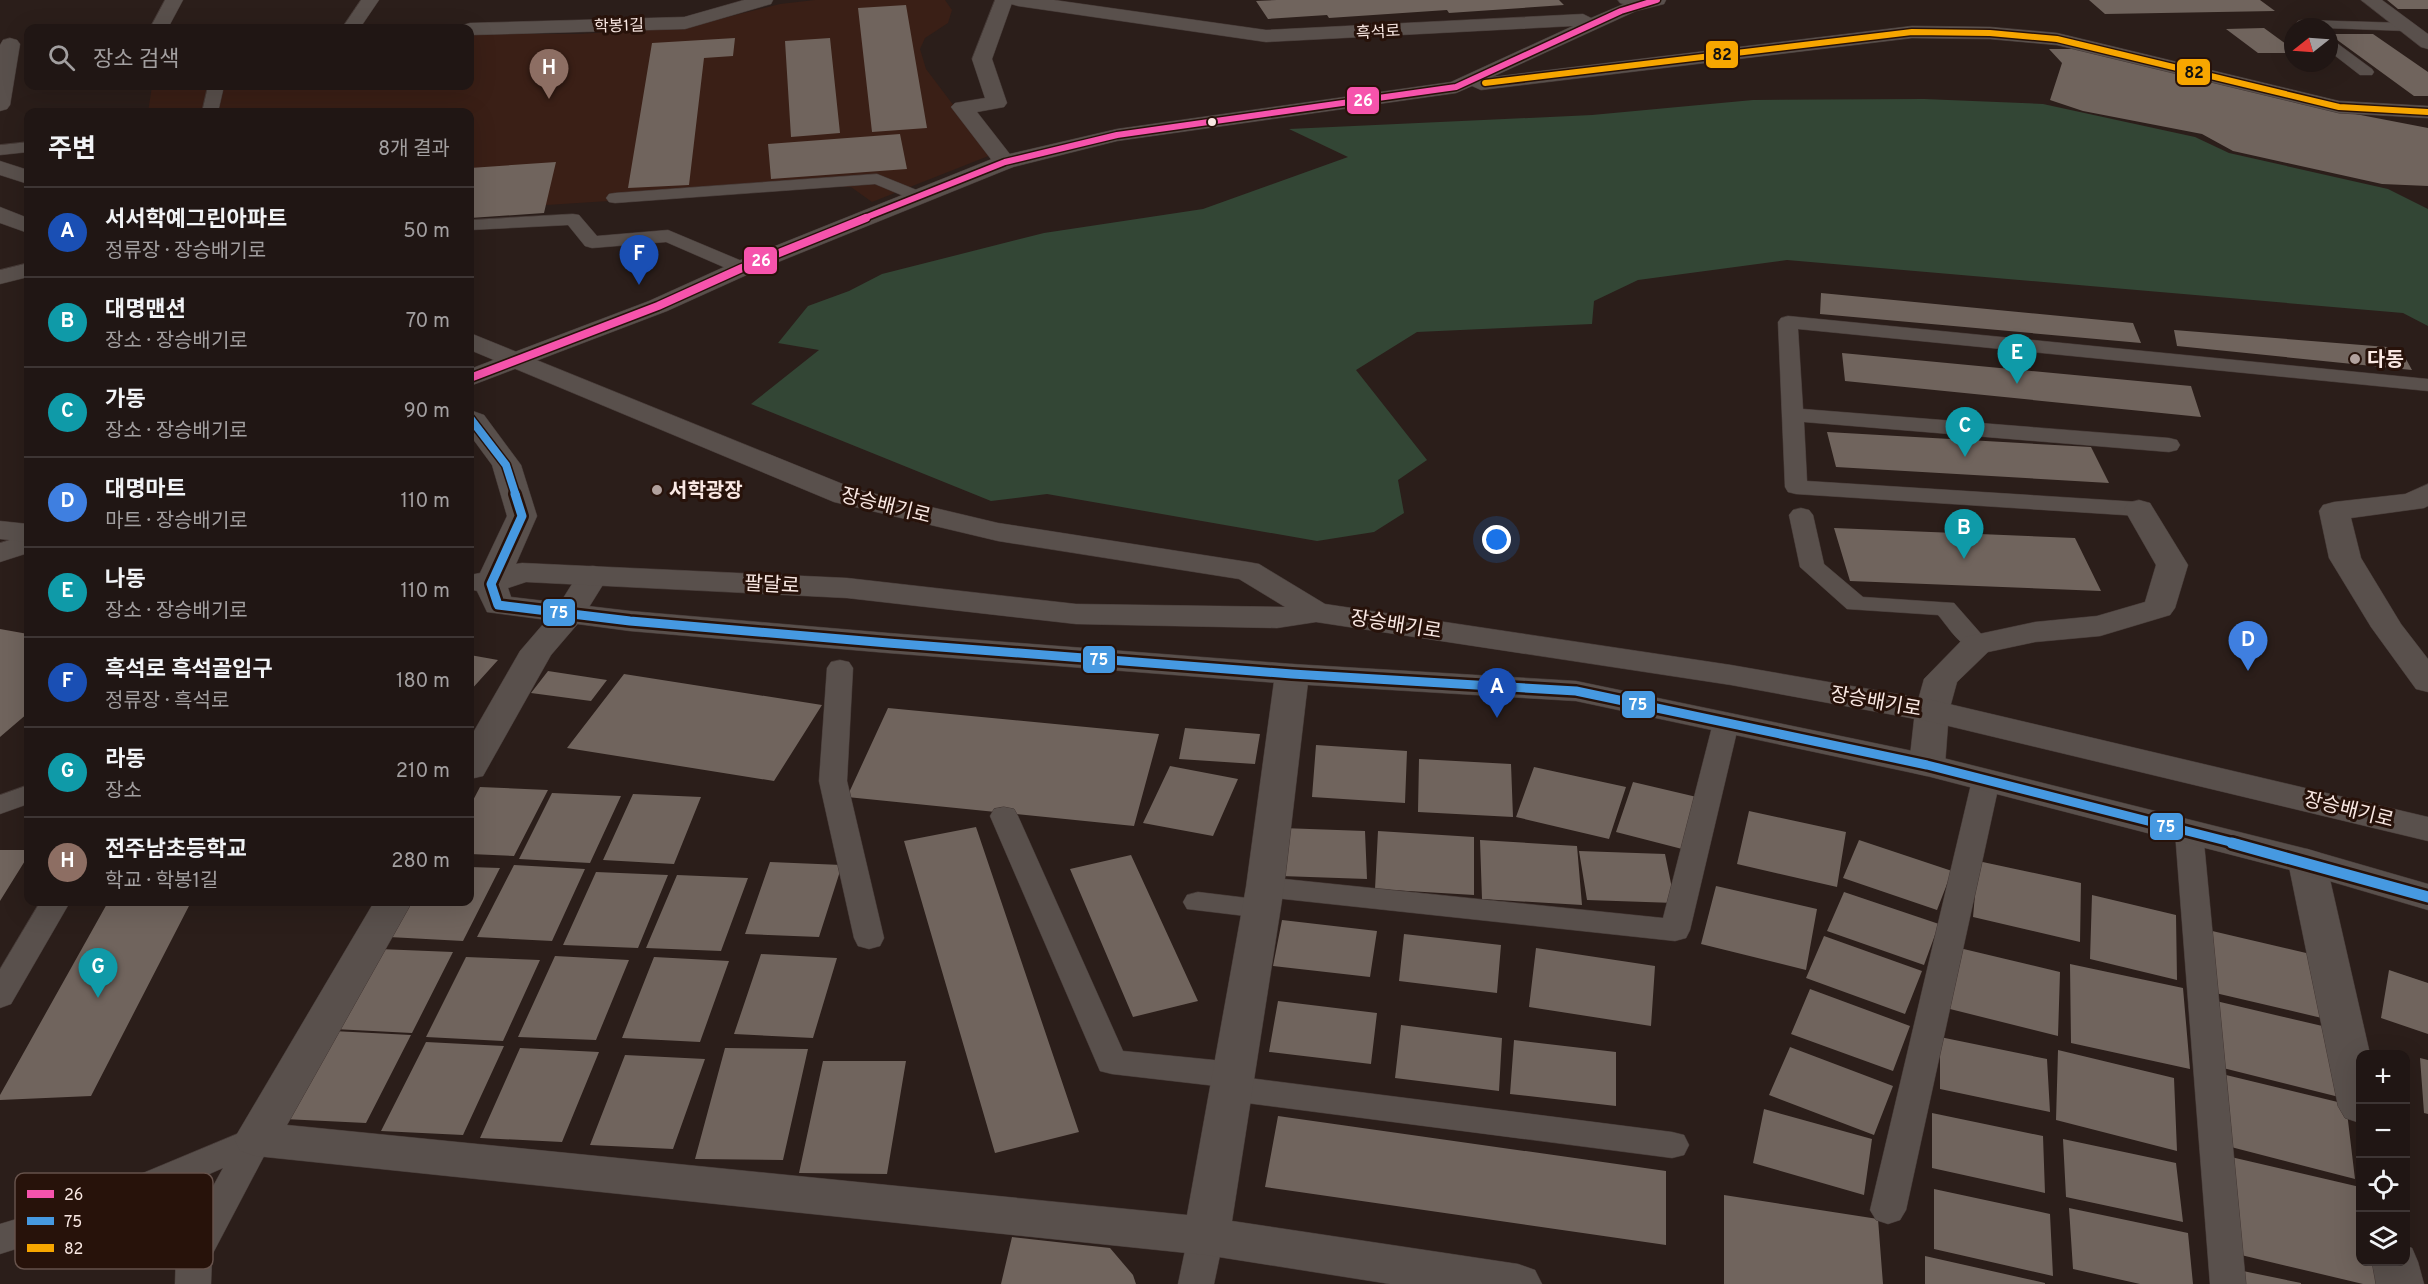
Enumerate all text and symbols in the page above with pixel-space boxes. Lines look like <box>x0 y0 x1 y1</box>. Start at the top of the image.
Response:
street label: 학봉1길 <box>594 16 644 38</box>
north arrow <box>2284 18 2338 72</box>
street label: 흑석로 <box>1356 22 1401 44</box>
search box <box>24 24 474 90</box>
line badge: 82 <box>1705 40 1739 69</box>
icon: search <box>45 41 78 74</box>
text: 82 <box>1712 46 1732 66</box>
text: 장소 검색 <box>93 47 179 74</box>
pin: H <box>530 50 568 99</box>
line badge: 82 <box>2176 58 2211 86</box>
text: 82 <box>2184 64 2204 84</box>
line badge: 26 <box>1346 86 1380 115</box>
text: 26 <box>1353 92 1373 112</box>
unlabelled marker <box>1206 116 1218 128</box>
text: 주변 <box>48 134 96 167</box>
text: 8개 결과 <box>378 137 450 163</box>
text: 서서학예그린아파트 <box>105 207 287 234</box>
text: A <box>60 219 75 245</box>
text: 50 m <box>403 219 450 245</box>
pin: F <box>620 236 658 285</box>
text: 정류장 · 장승배기로 <box>105 239 266 265</box>
line badge: 26 <box>743 246 778 275</box>
text: 26 <box>751 252 771 272</box>
text: 대명맨션 <box>105 297 186 324</box>
text: B <box>61 309 74 335</box>
text: 70 m <box>406 309 450 335</box>
text: 장소 · 장승배기로 <box>105 329 248 355</box>
pin: E <box>1998 334 2036 384</box>
place label: 다동 <box>2367 348 2404 374</box>
marker: 다동 <box>2348 352 2362 366</box>
text: 가동 <box>105 387 145 414</box>
text: C <box>61 399 74 425</box>
text: 90 m <box>404 399 450 425</box>
pin: C <box>1946 408 1984 457</box>
text: 장소 · 장승배기로 <box>105 419 248 445</box>
text: 대명마트 <box>105 477 186 504</box>
place label: 서학광장 <box>669 479 743 505</box>
marker: 서학광장 <box>650 483 664 497</box>
street label: 장승배기로 <box>838 483 933 531</box>
text: D <box>60 489 75 515</box>
text: 110 m <box>401 489 450 515</box>
text: 마트 · 장승배기로 <box>105 509 248 535</box>
pin: B <box>1944 510 1984 559</box>
your location <box>1482 525 1511 554</box>
text: 나동 <box>105 567 145 594</box>
street label: 팔달로 <box>744 572 800 600</box>
text: E <box>61 579 74 605</box>
text: 110 m <box>401 579 450 605</box>
line badge: 75 <box>542 598 576 627</box>
text: 장소 · 장승배기로 <box>105 599 248 625</box>
text: 75 <box>550 604 568 624</box>
street label: 장승배기로 <box>1348 606 1443 646</box>
pin: D <box>2228 622 2268 671</box>
line badge: 75 <box>1082 645 1116 674</box>
text: 75 <box>1090 651 1108 671</box>
text: 흑석로 흑석골입구 <box>105 657 272 684</box>
pin: A <box>1478 668 1516 718</box>
text: F <box>62 669 73 695</box>
text: 180 m <box>396 669 450 695</box>
street label: 장승배기로 <box>1828 682 1923 724</box>
text: 정류장 · 흑석로 <box>105 689 229 715</box>
line badge: 75 <box>1621 690 1656 719</box>
text: 75 <box>1629 696 1647 716</box>
text: 라동 <box>105 747 145 774</box>
text: G <box>61 759 74 785</box>
text: 210 m <box>396 759 450 785</box>
text: 장소 <box>105 779 142 805</box>
street label: 장승배기로 <box>2301 787 2396 835</box>
line badge: 75 <box>2149 812 2184 841</box>
text: 75 <box>2157 818 2175 838</box>
text: 전주남초등학교 <box>105 837 247 864</box>
text: H <box>60 849 75 875</box>
text: 280 m <box>391 849 450 875</box>
text: 학교 · 학봉1길 <box>105 869 218 895</box>
pin: G <box>78 948 118 998</box>
map controls <box>2356 1050 2410 1266</box>
button: + <box>2356 1050 2410 1104</box>
button: − <box>2356 1104 2410 1158</box>
button: locate <box>2356 1158 2410 1212</box>
legend <box>15 1173 213 1269</box>
text: 26 <box>64 1186 83 1206</box>
button: layers <box>2356 1212 2410 1266</box>
text: 75 <box>64 1213 82 1233</box>
text: 82 <box>64 1240 83 1260</box>

